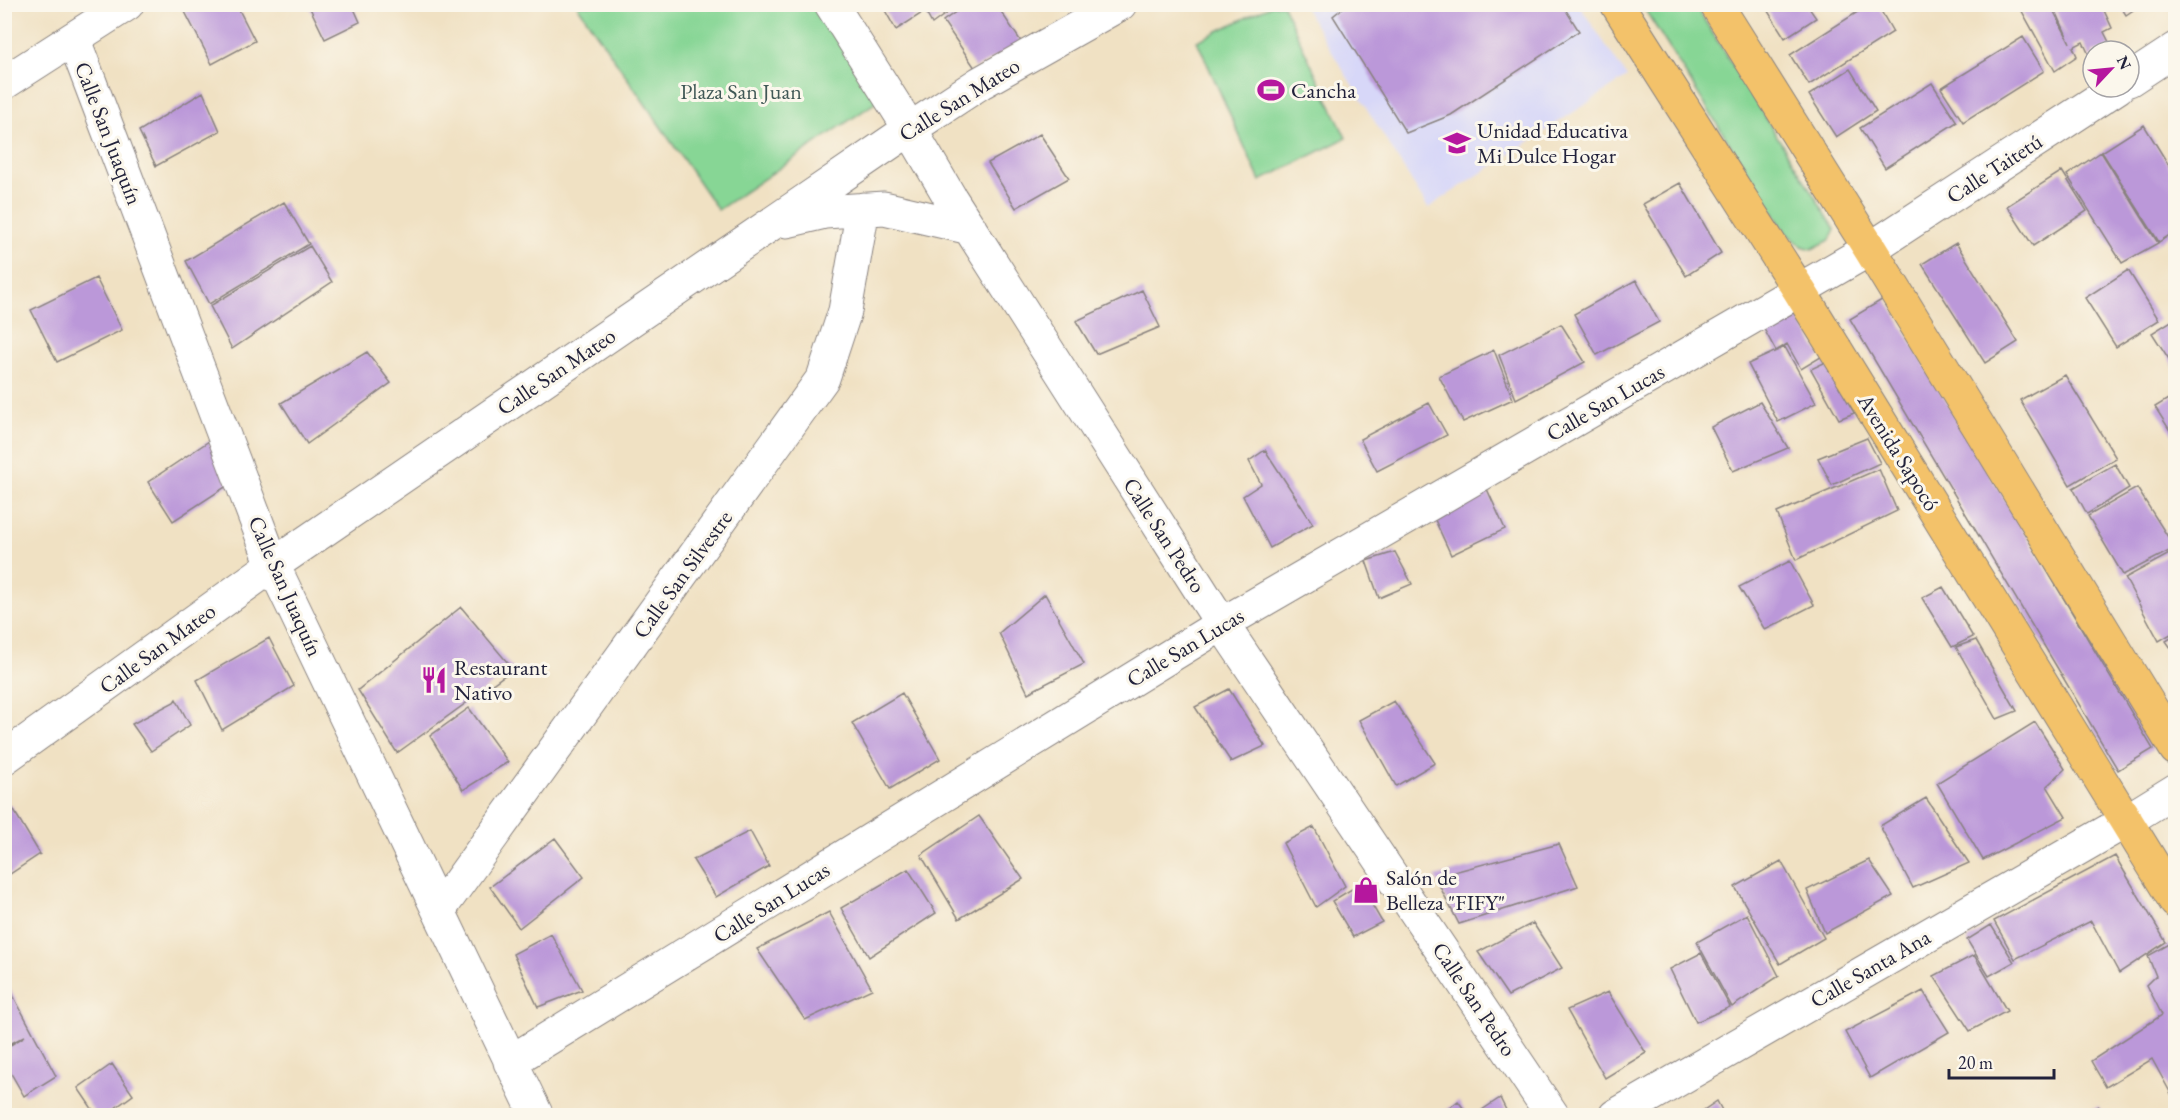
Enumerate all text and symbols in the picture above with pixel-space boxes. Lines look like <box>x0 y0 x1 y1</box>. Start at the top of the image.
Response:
north arrow <box>2081 39 2141 99</box>
street label: Calle San Mateo <box>893 51 1025 148</box>
text: N <box>2112 52 2136 73</box>
street label: Calle San Juaquín <box>68 58 149 209</box>
sports icon: Cancha <box>1256 75 1286 105</box>
place label: Cancha <box>1291 76 1356 105</box>
park label: Plaza San Juan <box>680 77 802 106</box>
place label: Unidad Educativa Mi Dulce Hogar <box>1477 116 1628 170</box>
street label: Calle Taitetú <box>1941 126 2048 210</box>
school or university icon: Unidad Educativa Mi Dulce Hogar <box>1442 128 1472 158</box>
street label: Calle San Mateo <box>491 321 621 422</box>
street label: Calle San Lucas <box>1541 357 1670 448</box>
street label: Avenida Sapocó <box>1850 387 1946 517</box>
street label: Calle San Pedro <box>1117 472 1213 598</box>
street label: Calle San Silvestre <box>626 504 739 644</box>
street label: Calle San Juaquín <box>242 511 330 661</box>
street label: Calle San Mateo <box>93 596 221 700</box>
street label: Calle San Lucas <box>1121 601 1249 694</box>
place label: Restaurant Nativo <box>454 653 547 707</box>
restaurant icon: Restaurant Nativo <box>419 665 449 695</box>
street label: Calle San Lucas <box>708 855 835 950</box>
place label: Salón de Belleza "FIFY" <box>1386 863 1505 917</box>
shop icon: Salón de Belleza "FIFY" <box>1351 875 1381 905</box>
street label: Calle Santa Ana <box>1805 922 1936 1015</box>
street label: Calle San Pedro <box>1426 937 1523 1062</box>
scale bar <box>1949 1042 2054 1080</box>
text: 20 m <box>1958 1051 1993 1074</box>

